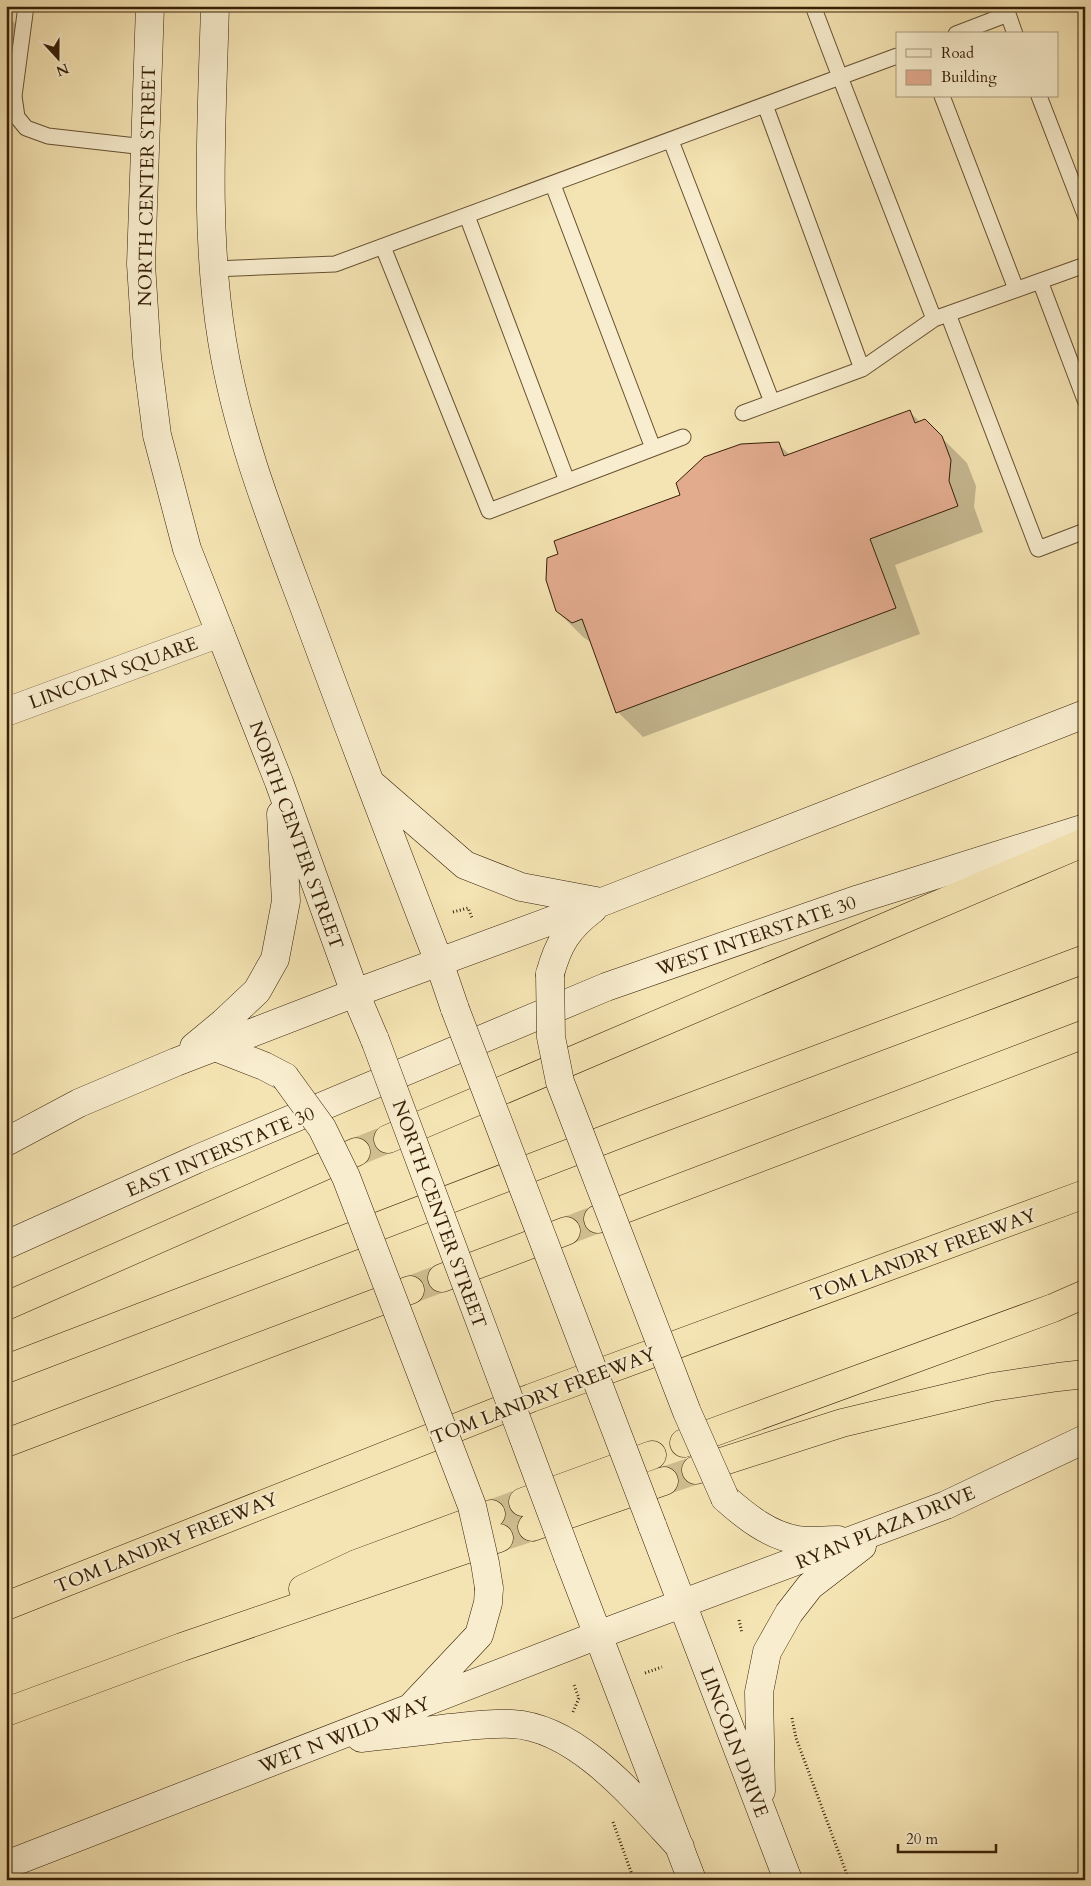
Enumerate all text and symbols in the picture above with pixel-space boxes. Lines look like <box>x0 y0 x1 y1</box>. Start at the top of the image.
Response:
north arrow <box>32 32 82 82</box>
legend <box>896 32 1058 98</box>
text: Road <box>941 43 974 63</box>
text: N <box>53 59 72 81</box>
street label: NORTH CENTER STREET <box>132 65 162 307</box>
text: Building <box>941 67 997 87</box>
street label: LINCOLN SQUARE <box>25 630 201 716</box>
street label: NORTH CENTER STREET <box>243 718 350 953</box>
street label: WEST INTERSTATE 30 <box>652 889 860 983</box>
street label: NORTH CENTER STREET <box>386 1097 493 1332</box>
street label: EAST INTERSTATE 30 <box>122 1100 319 1203</box>
street label: TOM LANDRY FREEWAY <box>807 1202 1041 1308</box>
street label: TOM LANDRY FREEWAY <box>427 1341 660 1451</box>
street label: RYAN PLAZA DRIVE <box>792 1480 979 1576</box>
street label: TOM LANDRY FREEWAY <box>51 1486 283 1600</box>
street label: LINCOLN DRIVE <box>693 1664 775 1821</box>
street label: WET N WILD WAY <box>254 1690 434 1780</box>
scale bar <box>898 1821 996 1853</box>
text: 20 m <box>906 1829 938 1849</box>

